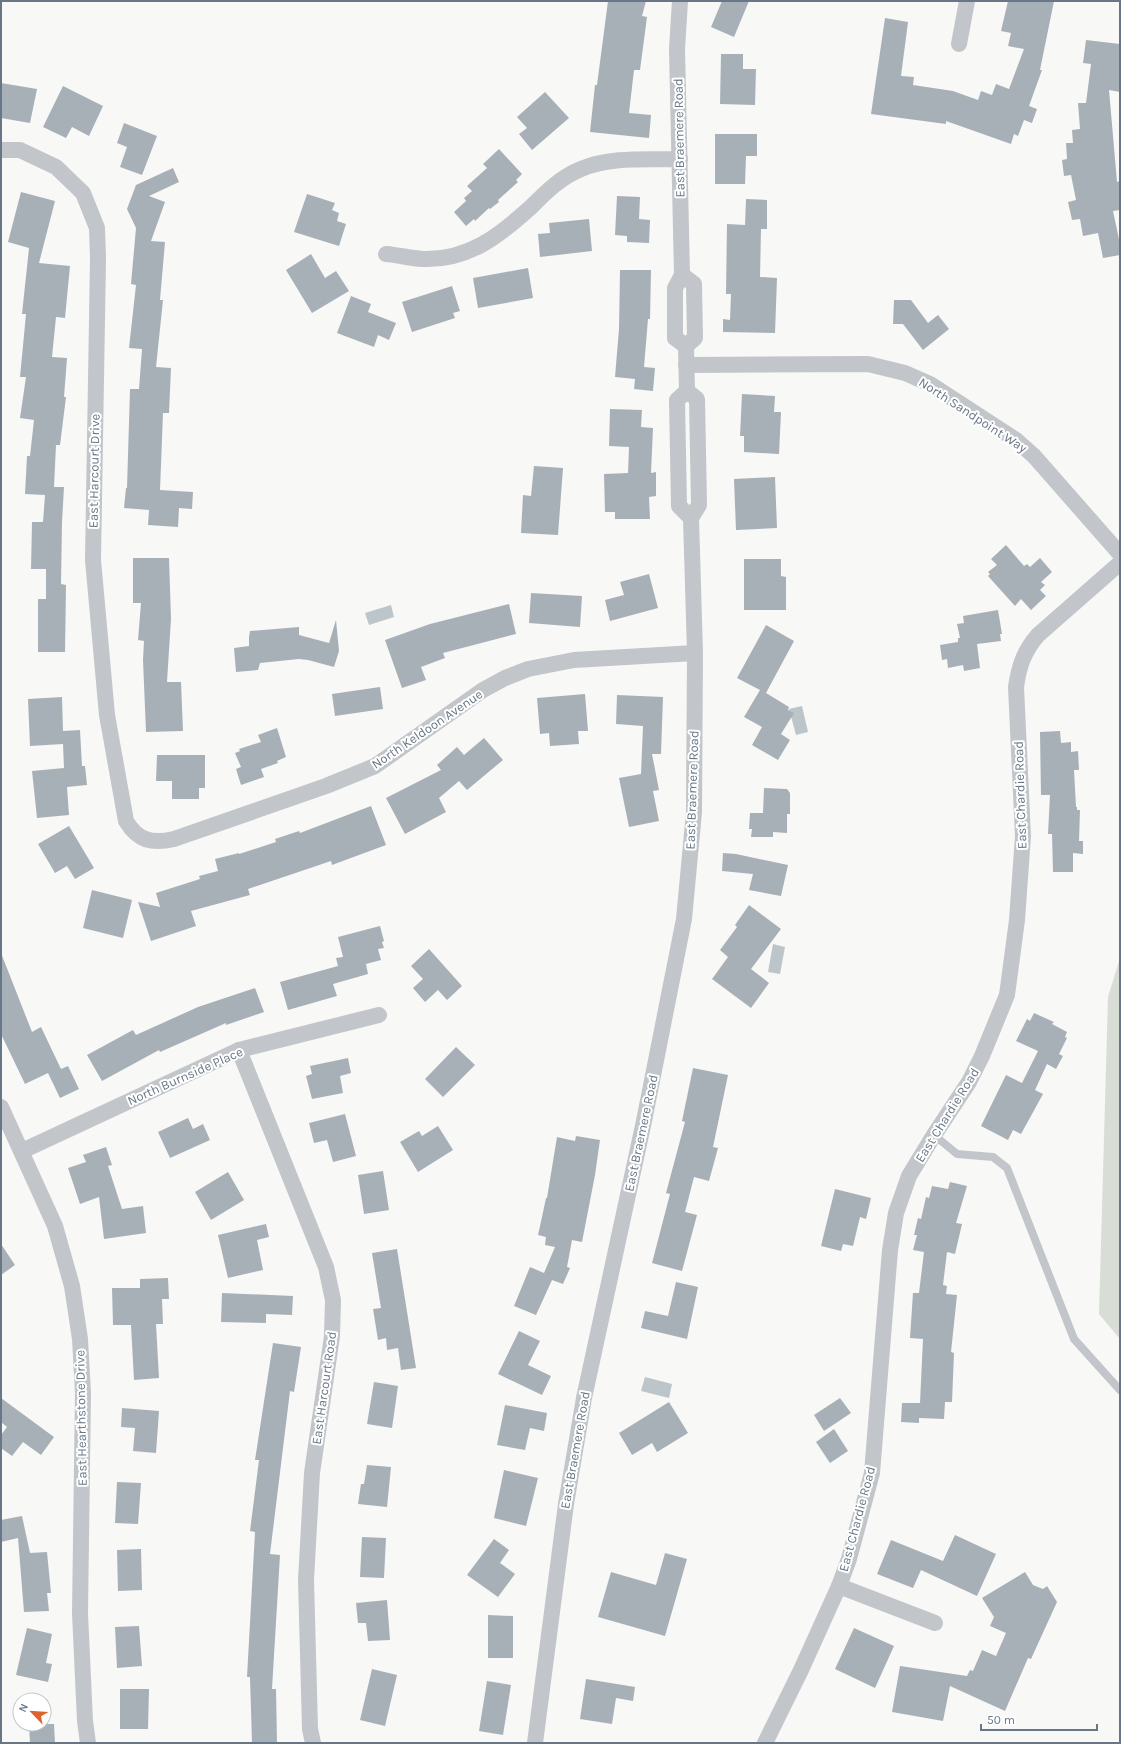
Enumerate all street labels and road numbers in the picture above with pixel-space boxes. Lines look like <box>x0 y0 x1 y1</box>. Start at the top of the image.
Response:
street label: East Braemere Road <box>670 78 688 198</box>
street label: North Sandpoint Way <box>916 374 1030 456</box>
street label: East Harcourt Drive <box>86 413 103 528</box>
street label: North Keldoon Avenue <box>369 686 485 772</box>
street label: East Braemere Road <box>682 730 702 850</box>
street label: East Chardie Road <box>1011 741 1029 849</box>
street label: North Burnside Place <box>125 1044 245 1108</box>
street label: East Chardie Road <box>912 1065 982 1165</box>
street label: East Braemere Road <box>621 1073 661 1193</box>
street label: East Harcourt Road <box>309 1330 339 1446</box>
street label: East Hearthstone Drive <box>72 1350 90 1486</box>
street label: East Braemere Road <box>557 1390 593 1510</box>
street label: East Chardie Road <box>836 1465 878 1573</box>

